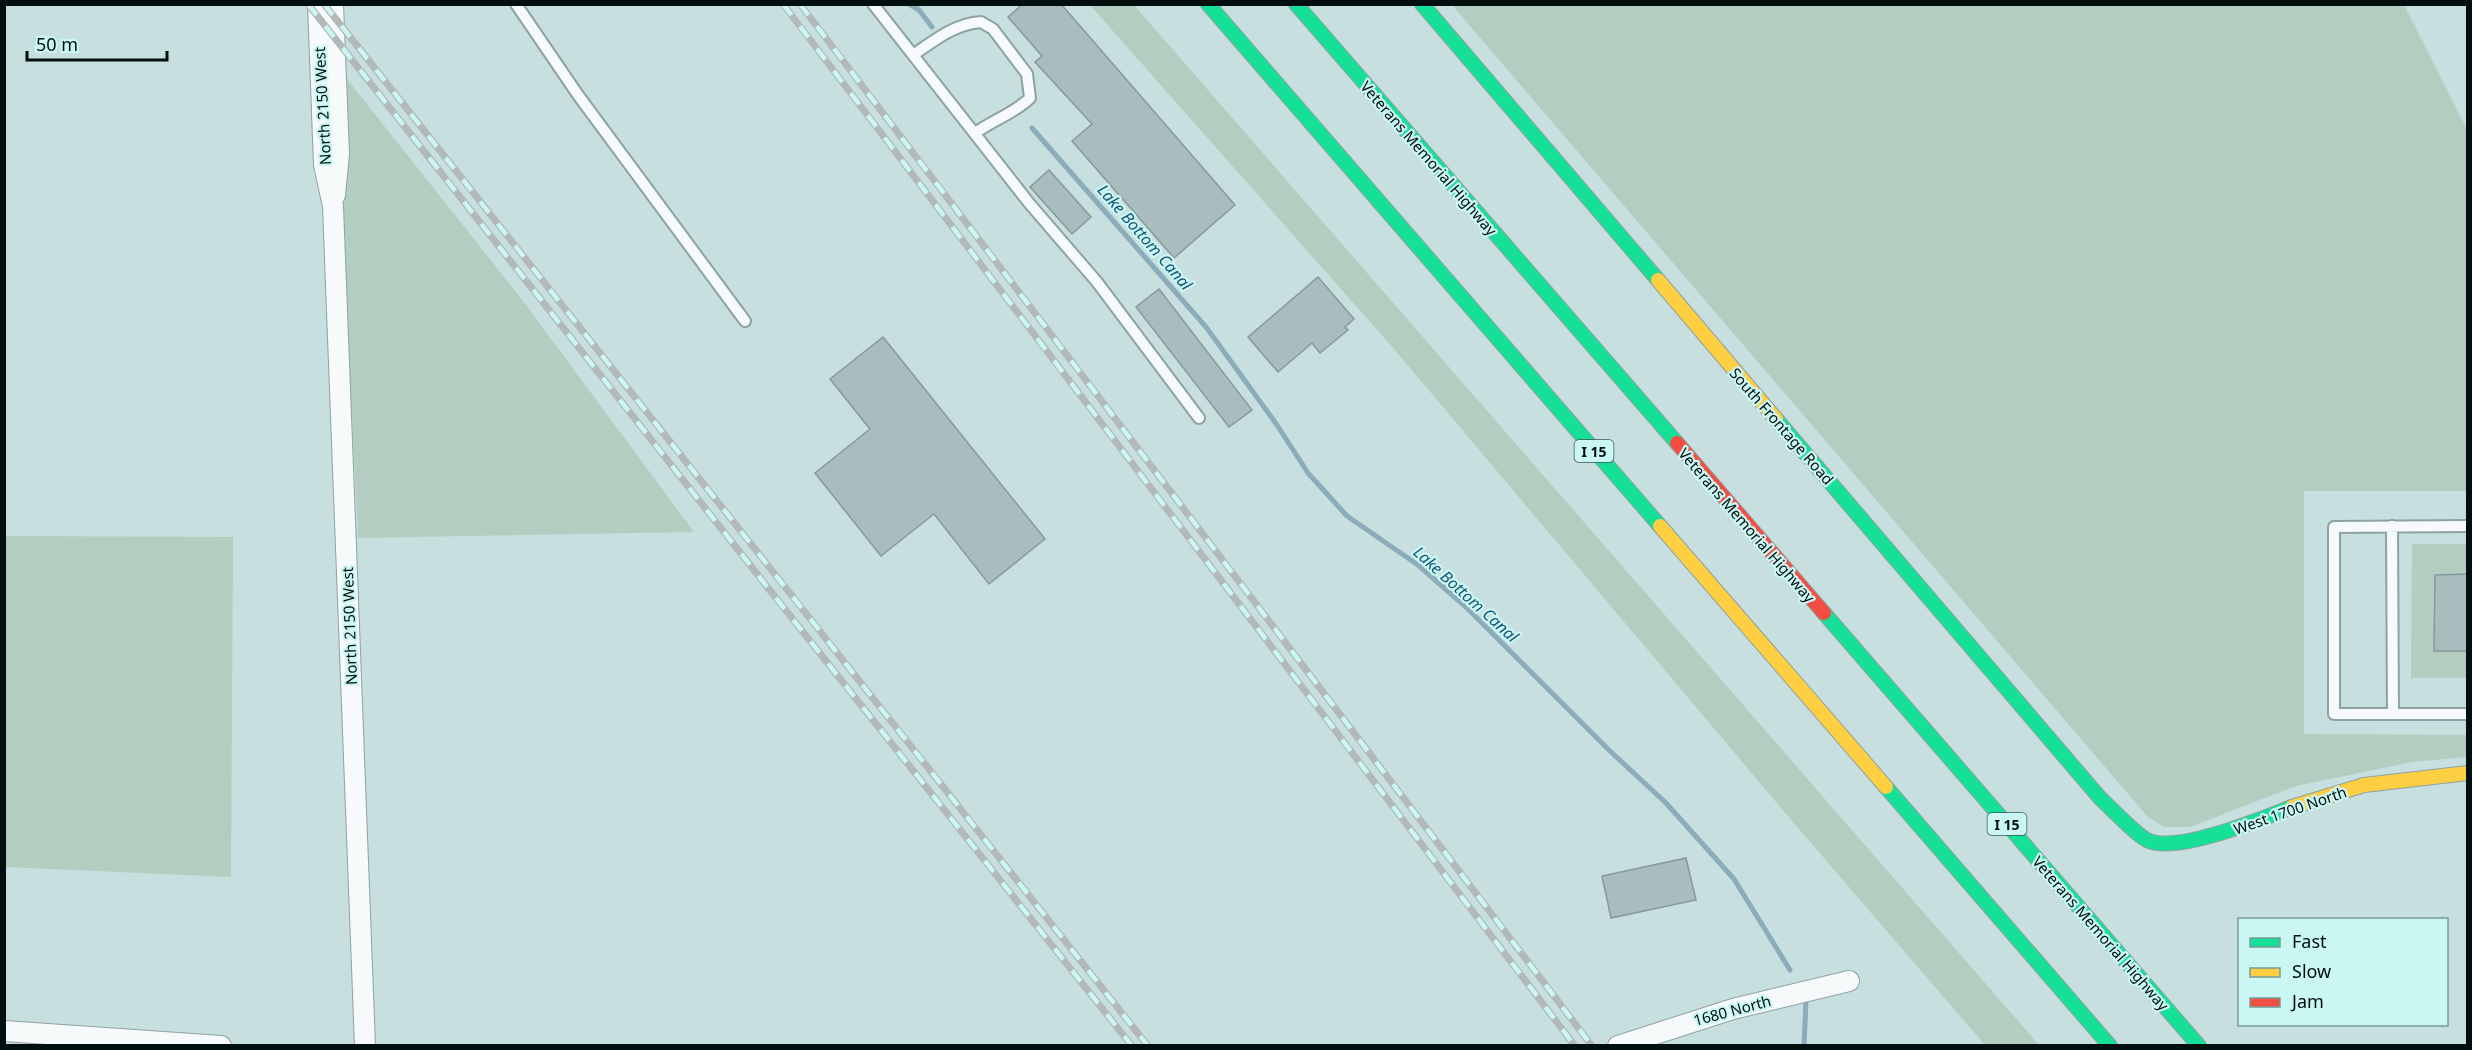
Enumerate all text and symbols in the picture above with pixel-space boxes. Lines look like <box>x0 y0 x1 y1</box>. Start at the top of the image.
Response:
scale bar <box>27 24 166 62</box>
text: 50 m <box>36 32 78 56</box>
street label: North 2150 West <box>309 46 335 166</box>
street label: Veterans Memorial Highway <box>1356 77 1502 240</box>
water label: Lake Bottom Canal <box>1093 179 1198 295</box>
street label: South Frontage Road <box>1726 363 1838 489</box>
road number: I 15 <box>1574 440 1614 462</box>
street label: Veterans Memorial Highway <box>1674 444 1820 607</box>
water label: Lake Bottom Canal <box>1409 541 1524 648</box>
street label: North 2150 West <box>337 566 361 685</box>
street label: West 1700 North <box>2231 781 2349 839</box>
road number: I 15 <box>1988 813 2026 835</box>
street label: Veterans Memorial Highway <box>2028 852 2174 1015</box>
legend <box>2238 918 2448 1026</box>
text: Fast <box>2292 929 2327 953</box>
text: Slow <box>2292 959 2331 983</box>
text: Jam <box>2290 989 2324 1013</box>
street label: 1680 North <box>1691 990 1773 1030</box>

